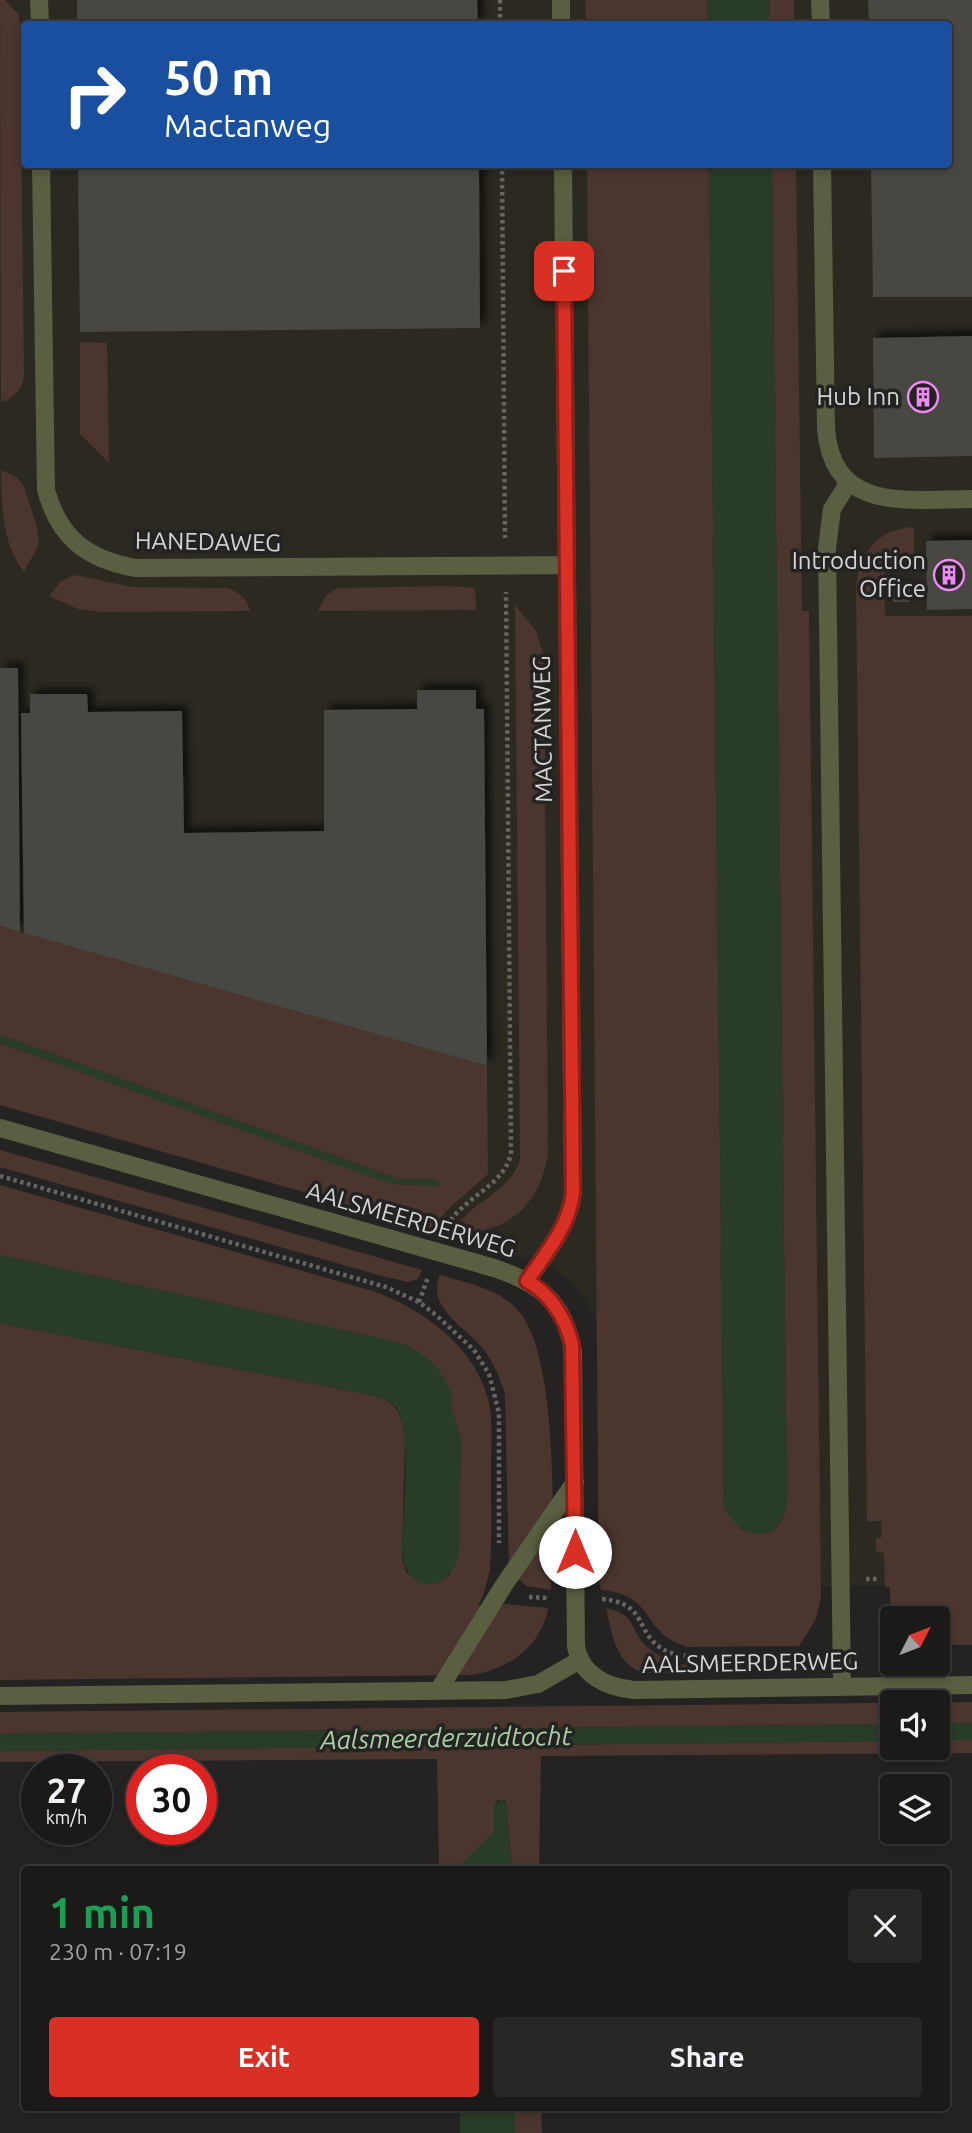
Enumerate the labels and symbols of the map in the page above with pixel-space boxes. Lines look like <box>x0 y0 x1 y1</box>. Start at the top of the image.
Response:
pin <box>534 241 594 301</box>
building icon: Hub Inn <box>906 380 940 414</box>
place label: Hub Inn <box>816 383 900 410</box>
street label: HANEDAWEG <box>135 527 281 556</box>
place label: Introduction Office <box>792 547 926 602</box>
building icon: Introduction Office <box>932 558 966 592</box>
street label: MACTANWEG <box>528 655 557 803</box>
street label: AALSMEERDERWEG <box>303 1177 519 1262</box>
position arrow <box>538 1515 612 1589</box>
north arrow <box>880 1606 950 1676</box>
street label: AALSMEERDERWEG <box>642 1647 858 1678</box>
water label: Aalsmeerderzuidtocht <box>318 1721 573 1754</box>
speed limit sign: 30 <box>126 1754 217 1845</box>

